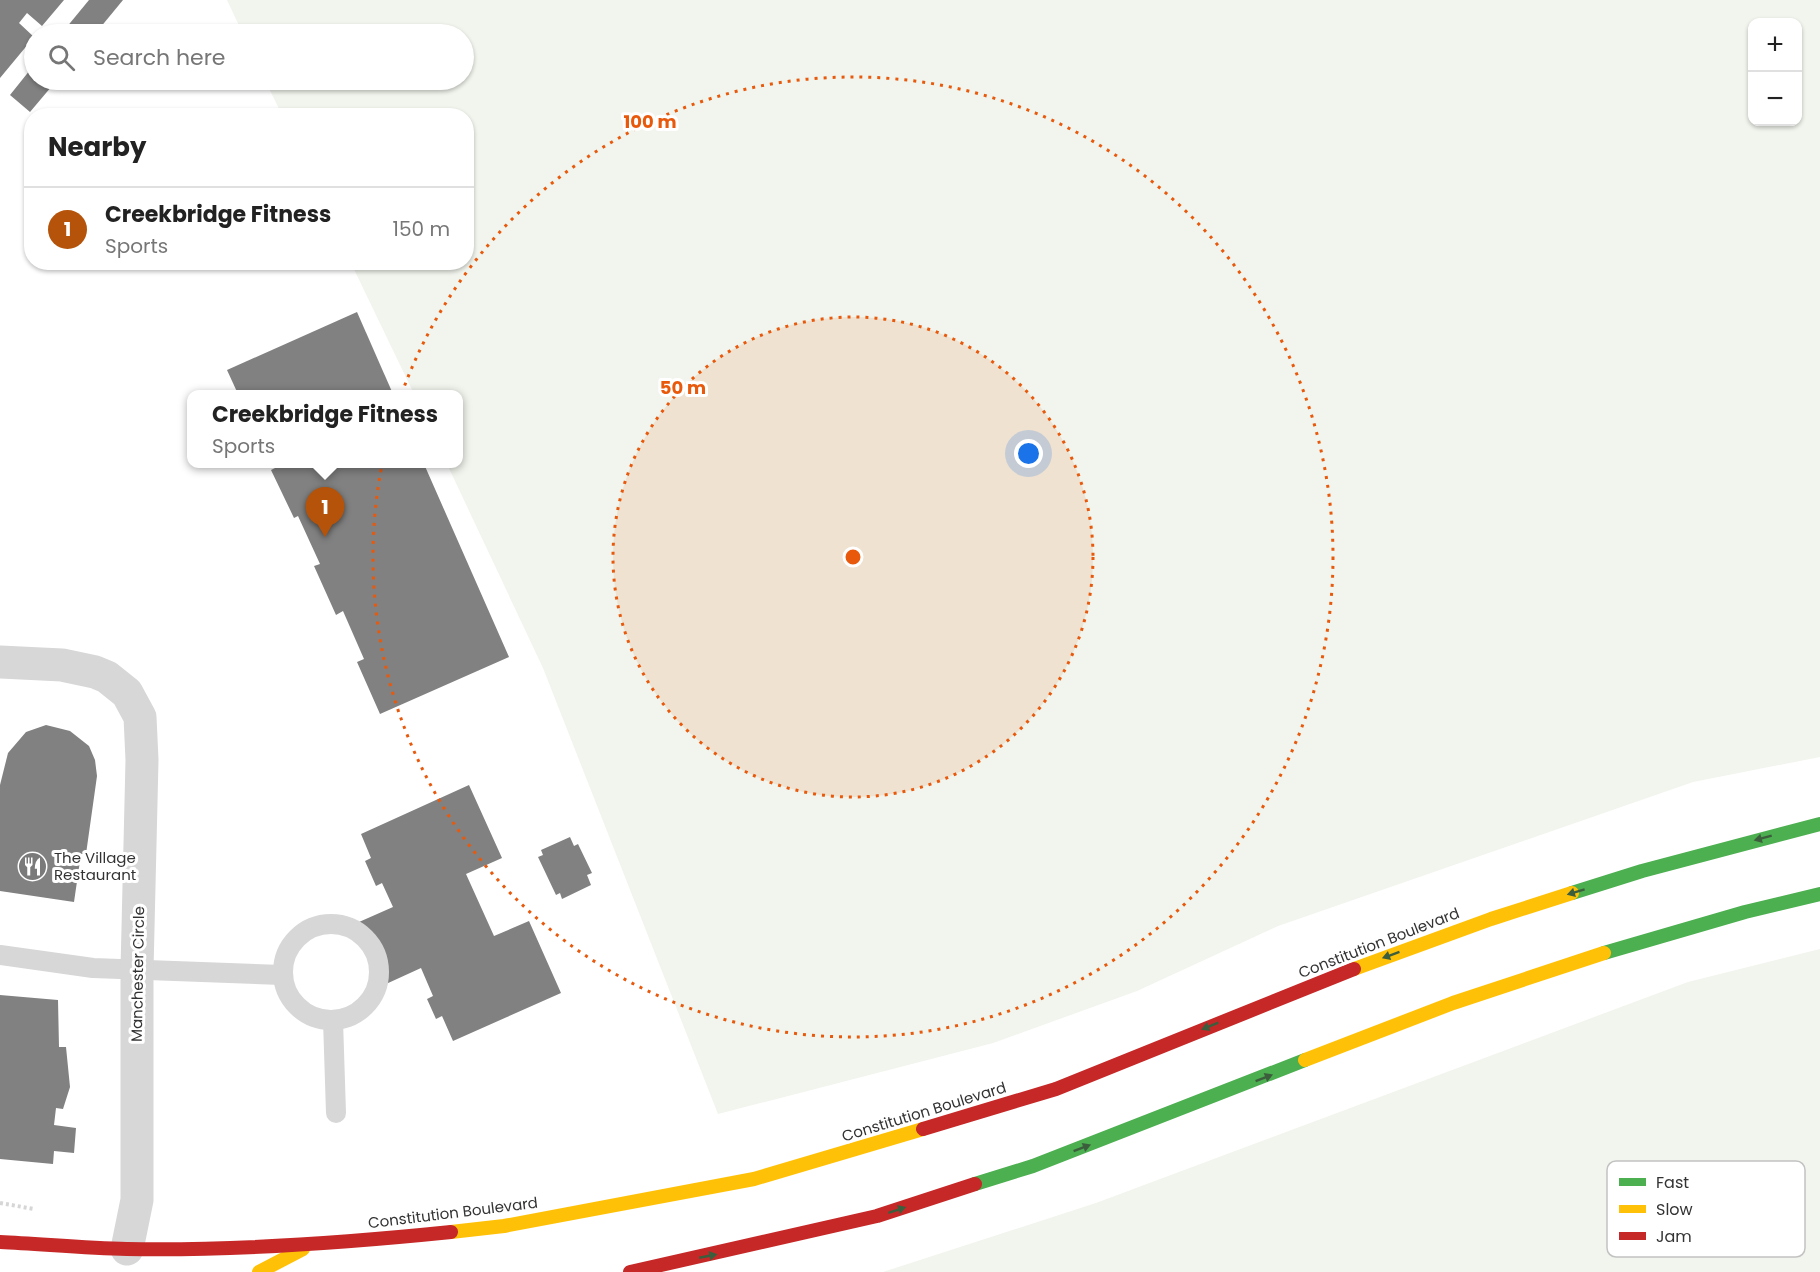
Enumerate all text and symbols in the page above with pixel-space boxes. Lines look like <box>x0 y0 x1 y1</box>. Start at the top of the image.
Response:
map controls <box>1748 18 1802 126</box>
button: + <box>1748 18 1802 72</box>
search box <box>24 24 474 90</box>
icon: search <box>45 41 78 74</box>
text: Search here <box>93 42 226 73</box>
button: − <box>1748 72 1802 126</box>
text: 100 m <box>623 109 677 134</box>
text: Nearby <box>48 129 146 165</box>
text: Creekbridge Fitness <box>105 199 331 230</box>
text: 1 <box>64 215 71 243</box>
text: 150 m <box>393 215 450 243</box>
text: Sports <box>105 232 168 260</box>
text: 50 m <box>660 375 706 400</box>
popup <box>187 390 463 468</box>
text: Creekbridge Fitness <box>212 399 438 430</box>
text: Sports <box>212 432 275 460</box>
your location <box>1014 439 1043 468</box>
pin: 1 <box>306 488 344 537</box>
centre of rings <box>843 547 863 567</box>
one-way arrow <box>1754 834 1772 843</box>
place label: The Village Restaurant <box>54 847 136 885</box>
restaurant icon: The Village Restaurant <box>17 851 49 883</box>
one-way arrow <box>1567 888 1585 897</box>
street label: Constitution Boulevard <box>1295 902 1462 983</box>
street label: Manchester Circle <box>126 906 149 1042</box>
one-way arrow <box>1382 951 1400 961</box>
one-way arrow <box>1200 1021 1218 1031</box>
one-way arrow <box>1255 1072 1273 1082</box>
street label: Constitution Boulevard <box>839 1077 1009 1147</box>
one-way arrow <box>1073 1143 1091 1152</box>
legend <box>1607 1161 1805 1257</box>
text: Fast <box>1656 1171 1689 1194</box>
street label: Constitution Boulevard <box>367 1192 539 1233</box>
text: Slow <box>1656 1198 1693 1221</box>
one-way arrow <box>888 1205 906 1214</box>
text: Jam <box>1656 1225 1692 1248</box>
one-way arrow <box>698 1251 717 1260</box>

